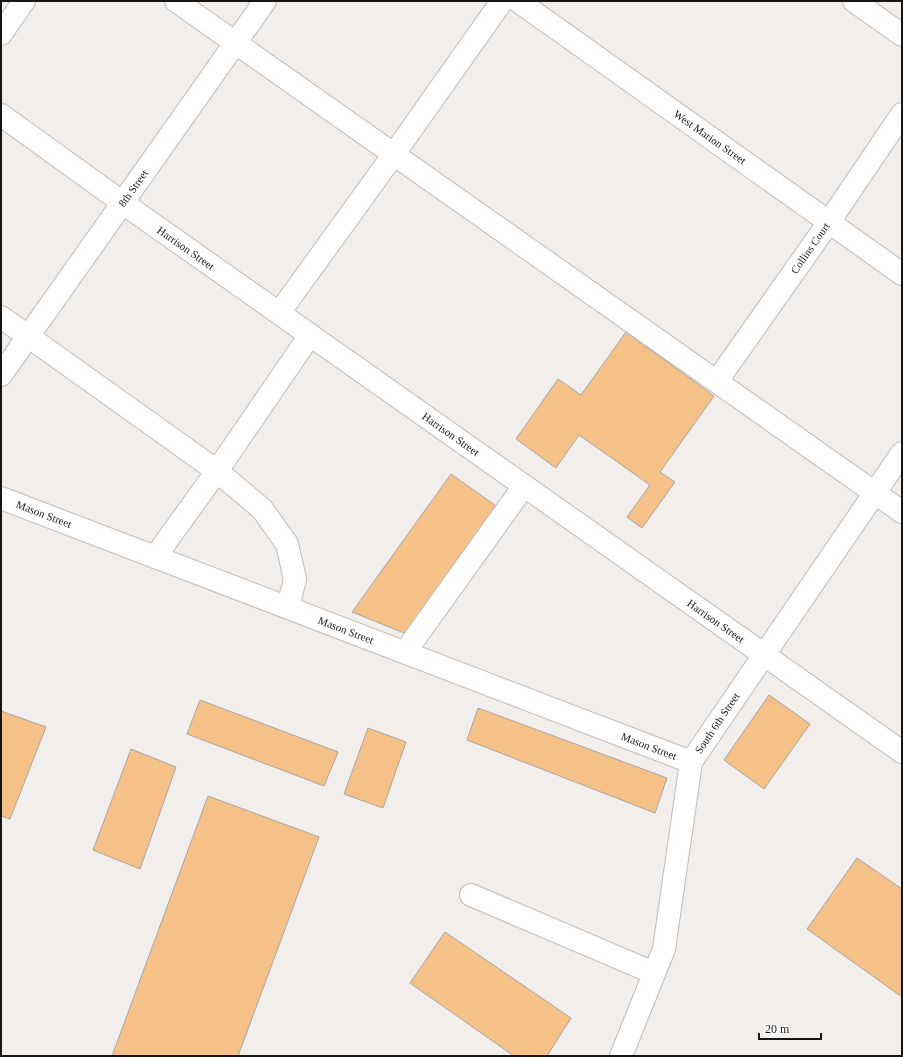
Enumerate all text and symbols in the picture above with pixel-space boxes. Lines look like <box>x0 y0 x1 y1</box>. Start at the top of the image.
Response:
street label: West Marion Street <box>672 108 748 166</box>
street label: 8th Street <box>116 167 150 209</box>
street label: Collins Court <box>788 220 832 276</box>
street label: Harrison Street <box>155 224 217 272</box>
street label: Harrison Street <box>420 410 482 458</box>
street label: Mason Street <box>15 498 73 530</box>
street label: Harrison Street <box>685 597 747 645</box>
street label: Mason Street <box>317 614 375 646</box>
street label: South 6th Street <box>692 690 742 756</box>
street label: Mason Street <box>620 730 678 762</box>
scale bar <box>759 1015 821 1041</box>
text: 20 m <box>765 1022 790 1036</box>

